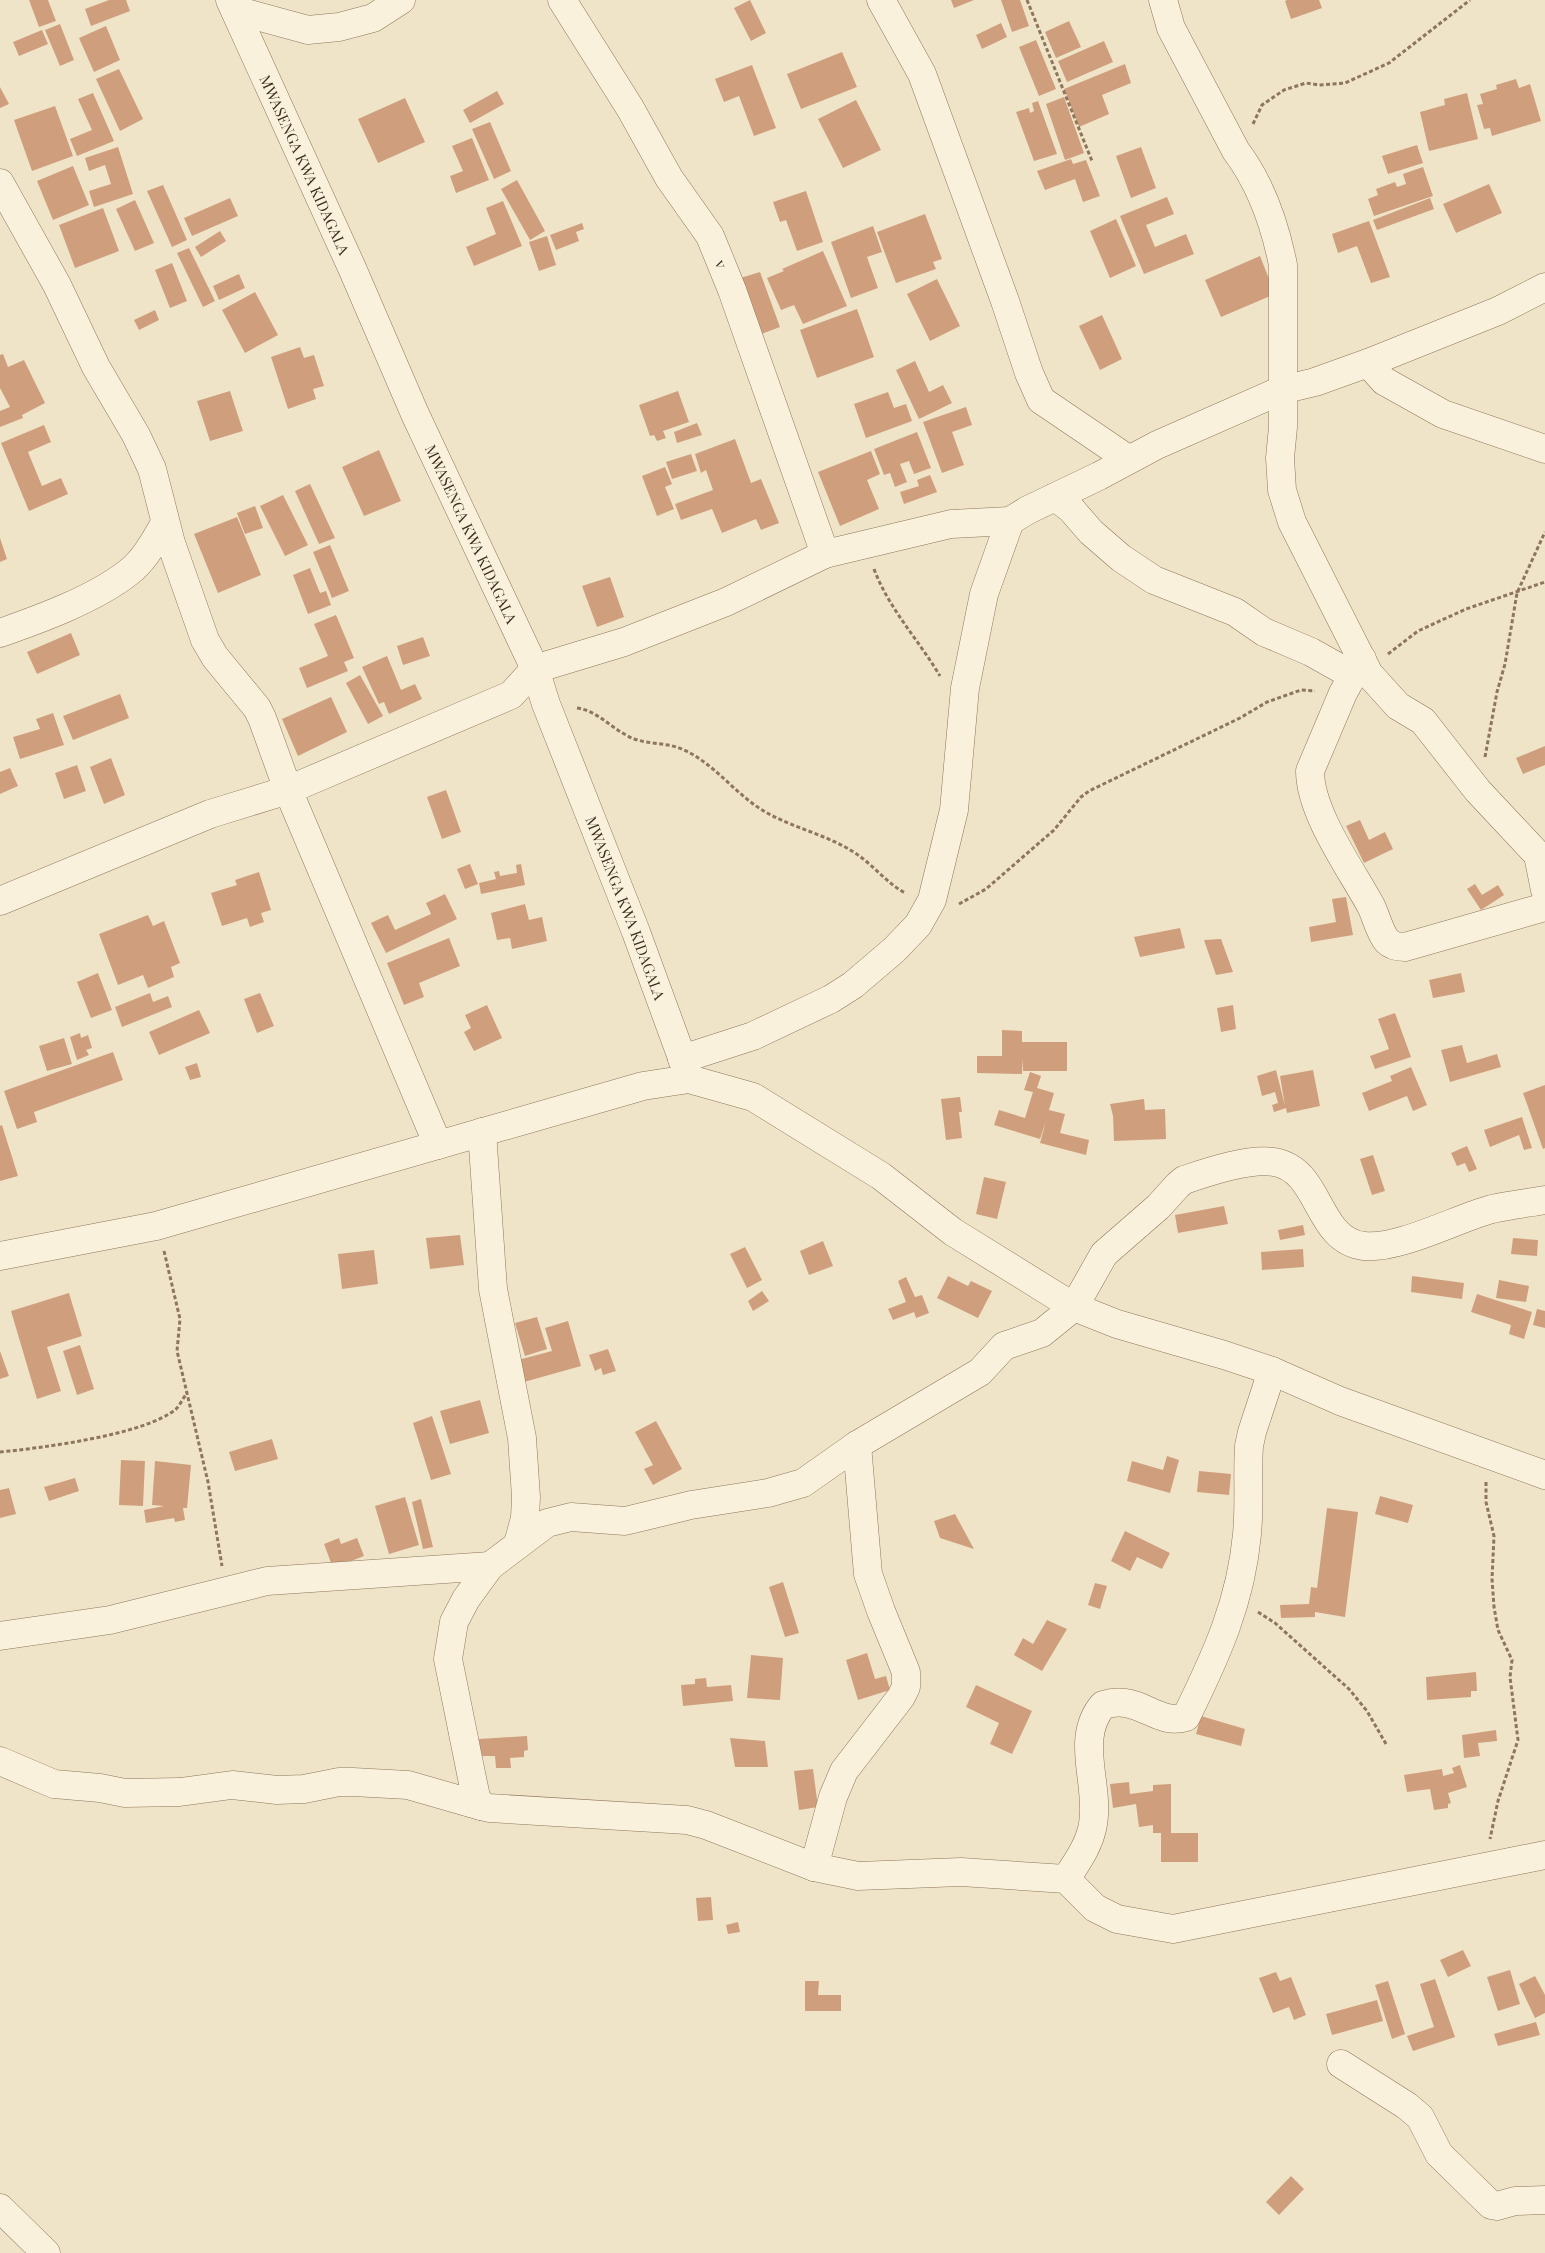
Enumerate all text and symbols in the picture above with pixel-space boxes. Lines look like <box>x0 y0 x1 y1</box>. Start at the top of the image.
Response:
street label: MWASENGA KWA KIDAGALA <box>255 72 355 258</box>
street label: v <box>710 256 732 272</box>
street label: MWASENGA KWA KIDAGALA <box>421 441 522 627</box>
street label: MWASENGA KWA KIDAGALA <box>581 813 670 1003</box>

